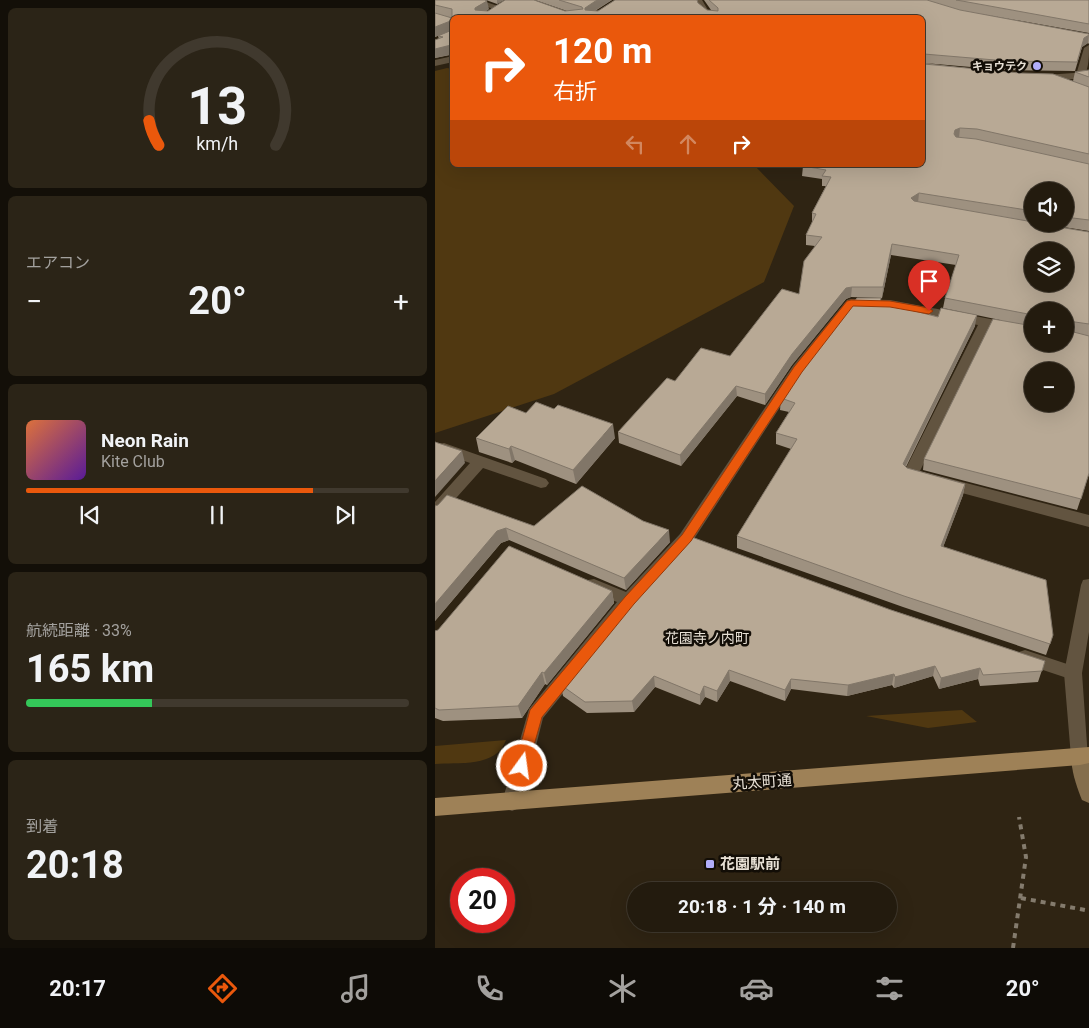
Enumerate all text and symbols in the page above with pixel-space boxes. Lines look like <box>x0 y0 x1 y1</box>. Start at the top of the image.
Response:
text: 120 m <box>553 31 652 72</box>
icon: right <box>470 35 535 100</box>
place label: キョウテク <box>972 60 1027 73</box>
marker: キョウテク <box>1031 60 1043 72</box>
text: 13 <box>188 76 247 137</box>
text: 右折 <box>553 79 597 104</box>
icon: left <box>621 130 649 158</box>
icon: ahead <box>674 130 702 158</box>
icon: right <box>727 130 755 158</box>
text: km/h <box>197 133 238 154</box>
map controls <box>1024 182 1074 412</box>
button: sound <box>1024 182 1074 232</box>
button: layers <box>1024 242 1074 292</box>
text: エアコン <box>26 253 90 272</box>
pin <box>908 260 950 311</box>
icon: arrive <box>915 267 943 295</box>
text: 20° <box>188 279 247 323</box>
text: − <box>26 285 42 318</box>
text: + <box>393 285 409 318</box>
button: + <box>1024 302 1074 352</box>
button: − <box>1024 362 1074 412</box>
text: Neon Rain <box>101 429 189 452</box>
text: Kite Club <box>101 452 165 471</box>
icon: previous <box>76 501 104 529</box>
icon: pause <box>203 501 231 529</box>
icon: next <box>331 501 359 529</box>
text: 航続距離 · 33% <box>26 621 132 640</box>
district label: 花園寺ノ内町 <box>665 630 749 646</box>
text: 165 km <box>26 647 154 691</box>
position arrow <box>495 739 547 791</box>
street label: 丸太町通 <box>731 771 793 793</box>
text: 到着 <box>26 817 58 836</box>
text: 20:18 <box>26 843 124 887</box>
place label: 花園駅前 <box>720 855 780 873</box>
marker: 花園駅前 <box>704 858 716 870</box>
speed limit sign: 20 <box>450 868 515 933</box>
text: 20:18 · 1 分 · 140 m <box>678 895 846 918</box>
icon: directions <box>205 971 240 1006</box>
icon: music <box>338 971 373 1006</box>
icon: phone <box>472 971 507 1006</box>
icon: climate <box>605 971 640 1006</box>
icon: car <box>739 971 774 1006</box>
icon: filters <box>872 971 907 1006</box>
text: 20:17 <box>49 976 106 1001</box>
text: 20° <box>1006 976 1040 1001</box>

